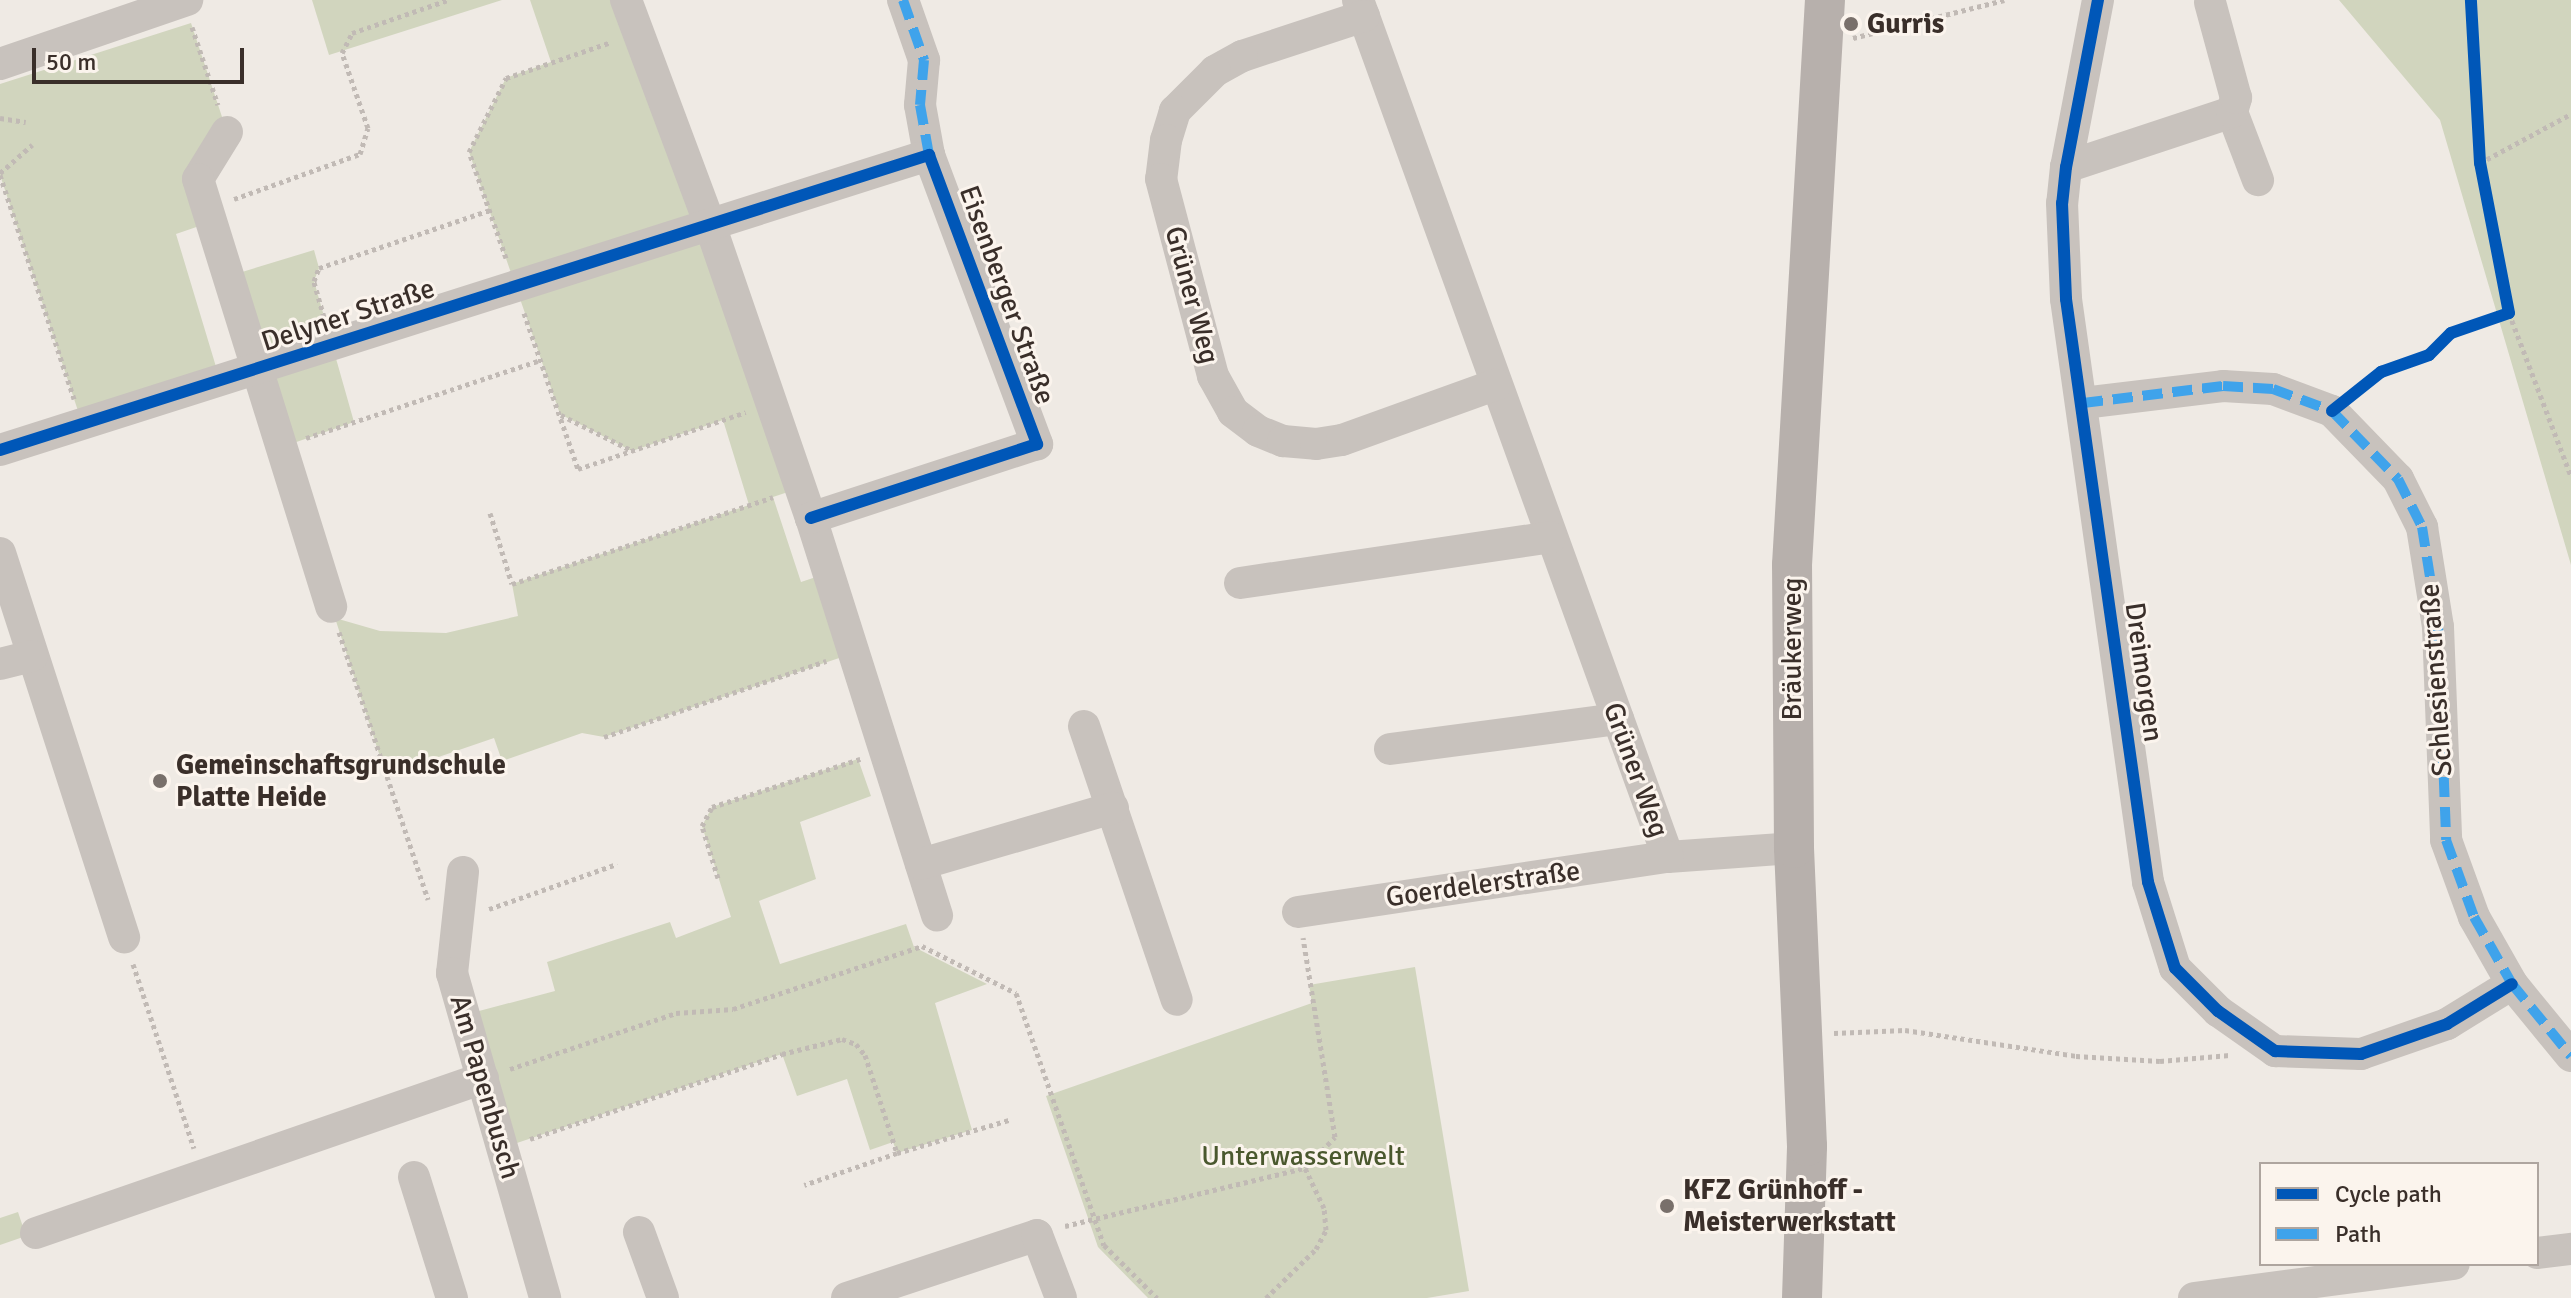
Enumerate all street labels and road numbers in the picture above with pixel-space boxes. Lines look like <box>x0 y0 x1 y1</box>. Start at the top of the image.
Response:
street label: Eisenberger Straße <box>952 181 1062 409</box>
street label: Grüner Weg <box>1158 223 1226 367</box>
street label: Delyner Straße <box>257 271 439 359</box>
street label: Bräukerweg <box>1775 577 1809 721</box>
street label: Schlesienstraße <box>2413 583 2459 777</box>
street label: Dreimorgen <box>2118 600 2170 744</box>
street label: Grüner Weg <box>1596 698 1676 842</box>
street label: Goerdelerstraße <box>1384 854 1582 914</box>
street label: Am Papenbusch <box>443 991 527 1183</box>

